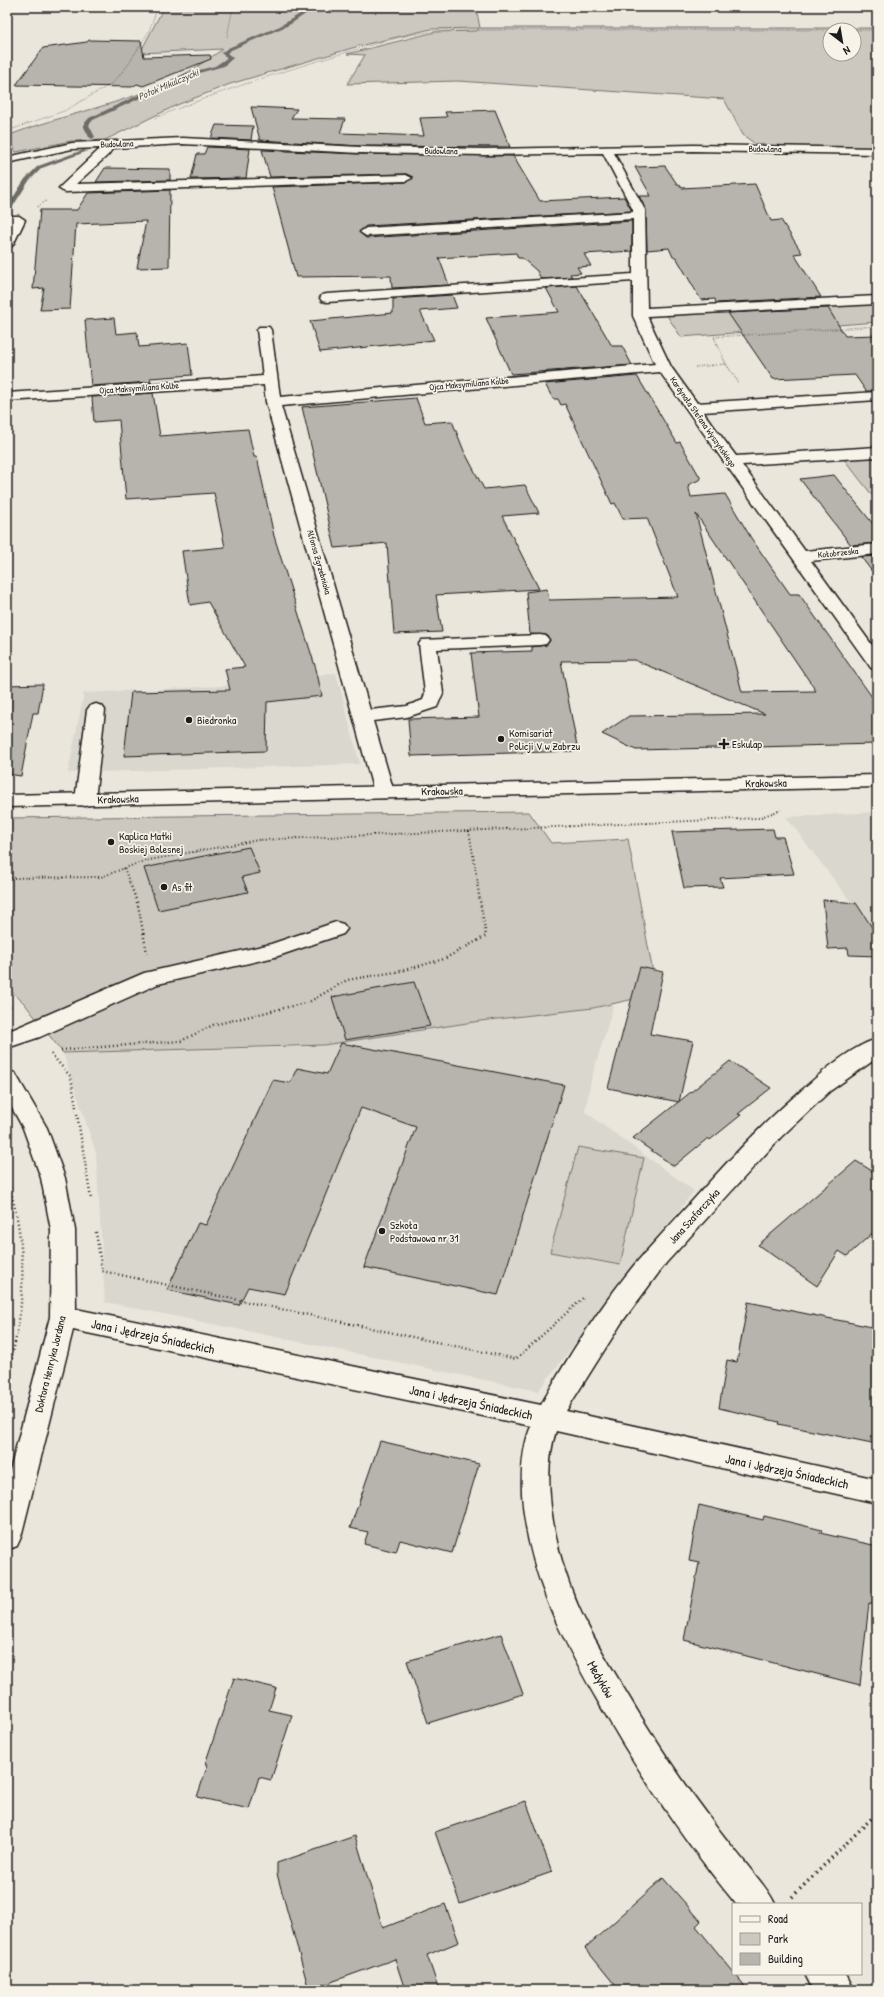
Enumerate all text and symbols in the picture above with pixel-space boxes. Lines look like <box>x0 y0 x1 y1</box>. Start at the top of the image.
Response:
north arrow <box>822 22 862 62</box>
text: N <box>841 43 853 58</box>
water label: Potok Mikulczycki <box>136 65 202 104</box>
street label: Budowlana <box>100 137 134 151</box>
street label: Budowlana <box>748 143 782 155</box>
street label: Budowlana <box>424 145 458 157</box>
street label: Kardynała Stefana Wyszyńskiego <box>667 374 739 470</box>
street label: Ojca Maksymiliana Kolbe <box>429 375 510 393</box>
street label: Ojca Maksymiliana Kolbe <box>99 379 180 397</box>
street label: Alfonsa Zgrzebnioka <box>304 528 334 596</box>
street label: Kołobrzeska <box>817 545 859 561</box>
place label: Biedronka <box>197 713 237 727</box>
marker: Biedronka <box>184 715 194 725</box>
place label: Komisariat Policji V w Zabrzu <box>509 726 581 753</box>
marker: Komisariat Policji V w Zabrzu <box>496 734 506 744</box>
place label: Eskulap <box>732 737 762 751</box>
marker: Eskulap <box>719 739 729 749</box>
street label: Krakowska <box>745 776 788 790</box>
street label: Krakowska <box>421 784 464 798</box>
street label: Krakowska <box>97 791 140 807</box>
place label: Kaplica Matki Boskiej Bolesnej <box>119 829 183 856</box>
marker: Kaplica Matki Boskiej Bolesnej <box>106 837 116 847</box>
place label: As fit <box>172 880 193 894</box>
marker: As fit <box>159 882 169 892</box>
street label: Jana Szafarczyka <box>666 1185 723 1246</box>
place label: Szkoła Podstawowa nr 31 <box>390 1218 458 1245</box>
marker: Szkoła Podstawowa nr 31 <box>377 1226 387 1236</box>
street label: Doktora Henryka Jordana <box>31 1314 69 1414</box>
street label: Jana i Jędrzeja Śniadeckich <box>90 1314 217 1358</box>
street label: Jana i Jędrzeja Śniadeckich <box>408 1380 535 1424</box>
street label: Jana i Jędrzeja Śniadeckich <box>724 1449 851 1493</box>
street label: Medyków <box>583 1657 619 1701</box>
legend <box>732 1903 862 1975</box>
text: Road <box>768 1910 788 1927</box>
text: Park <box>768 1930 788 1947</box>
text: Building <box>768 1950 803 1967</box>

